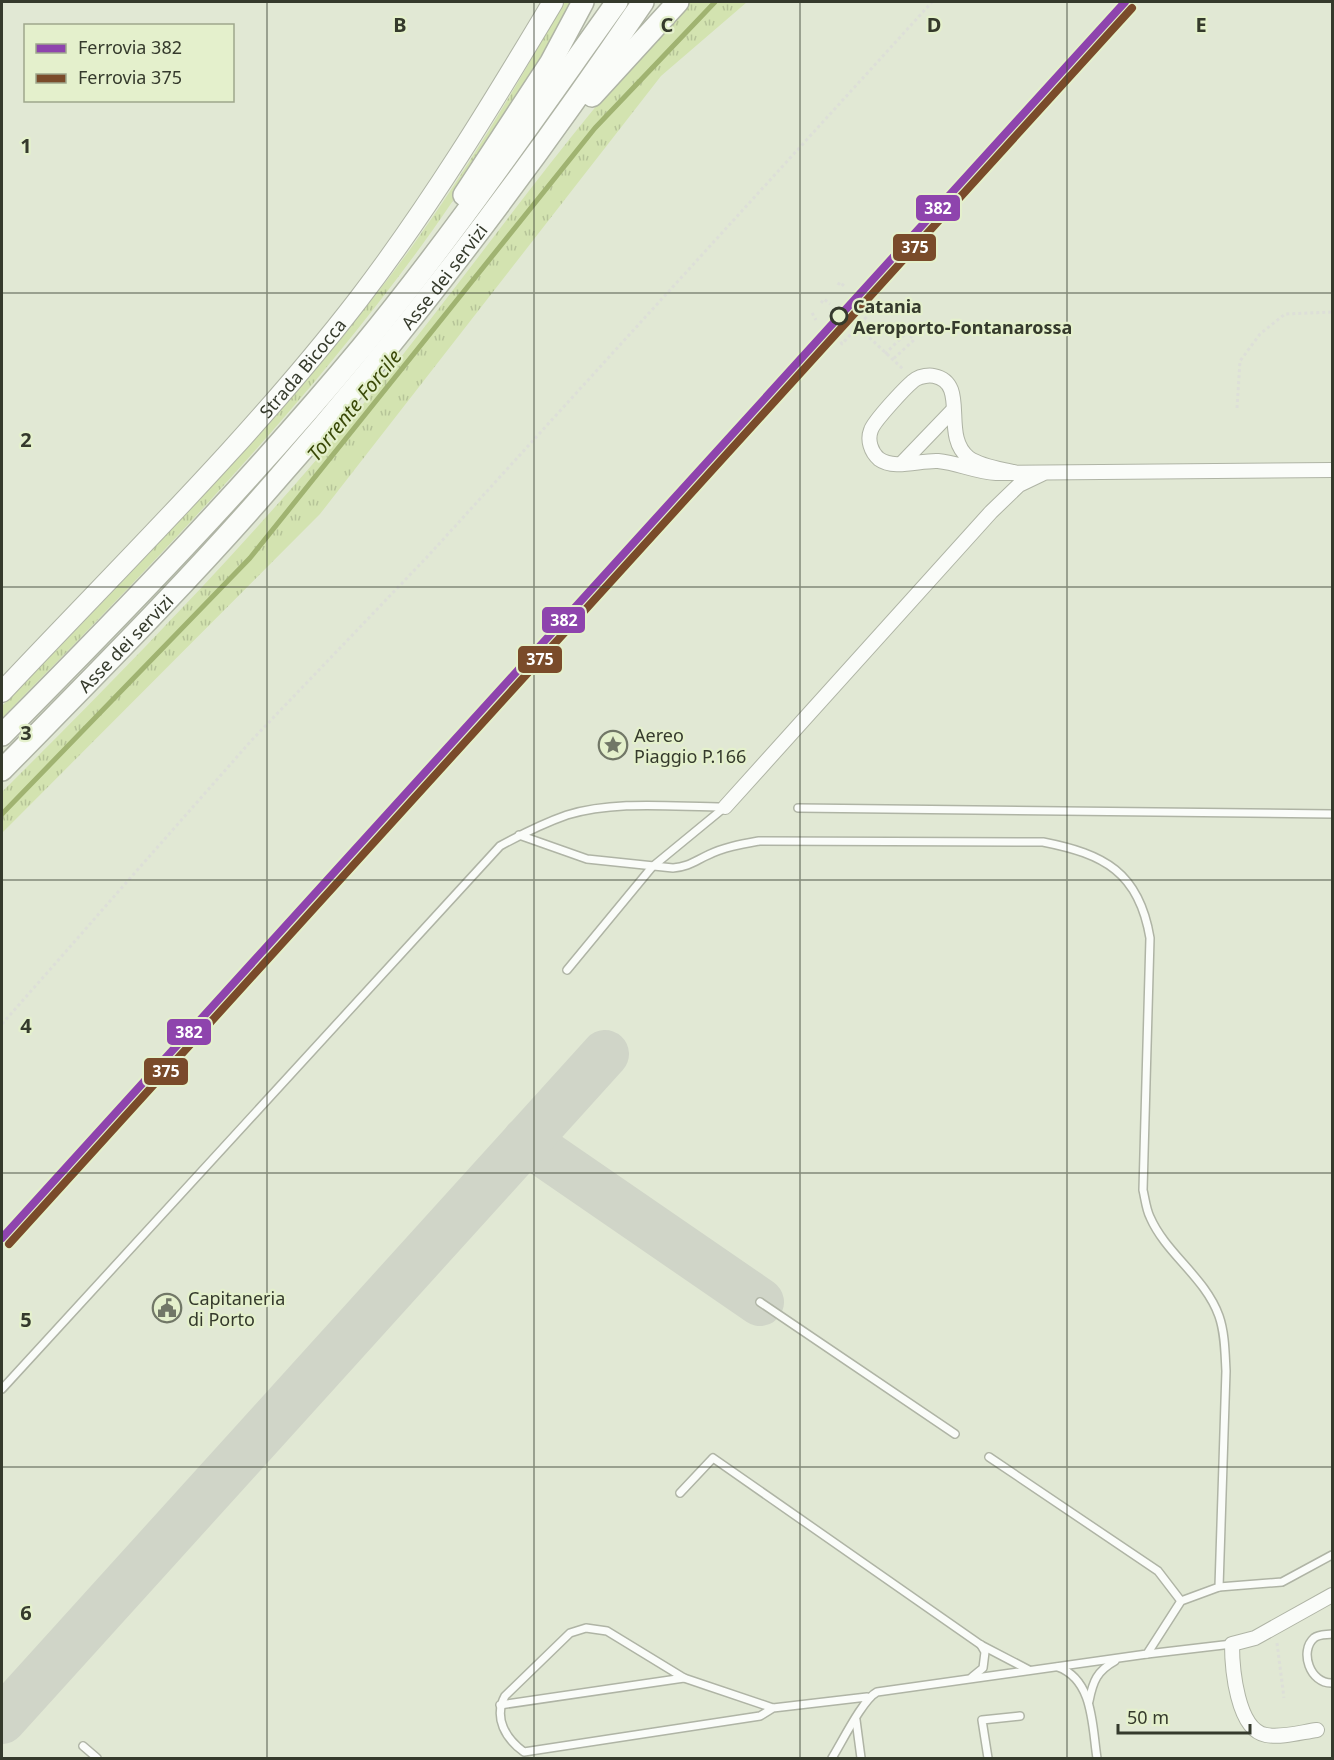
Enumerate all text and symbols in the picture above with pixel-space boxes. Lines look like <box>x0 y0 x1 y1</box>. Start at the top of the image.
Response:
text: B <box>393 11 407 38</box>
text: C <box>661 11 674 38</box>
text: D <box>927 11 941 38</box>
text: E <box>1195 11 1207 38</box>
legend <box>24 24 234 102</box>
text: Ferrovia 382 <box>78 35 182 59</box>
text: Ferrovia 375 <box>78 65 182 89</box>
text: 1 <box>20 132 32 159</box>
line badge: 382 <box>915 194 961 222</box>
text: 382 <box>924 197 952 219</box>
street label: Asse dei servizi <box>395 219 493 334</box>
line badge: 375 <box>892 233 937 262</box>
text: 375 <box>901 236 929 258</box>
place label: Catania Aeroporto-Fontanarossa <box>853 294 1072 339</box>
marker: Catania Aeroporto-Fontanarossa <box>830 307 848 325</box>
street label: Strada Bicocca <box>254 313 351 423</box>
water label: Torrente Forcile <box>301 343 407 467</box>
text: 2 <box>20 426 32 453</box>
street label: Asse dei servizi <box>73 589 178 697</box>
line badge: 382 <box>541 606 586 634</box>
text: 382 <box>550 609 578 631</box>
line badge: 375 <box>517 645 563 674</box>
text: 375 <box>526 648 554 670</box>
text: 3 <box>20 719 32 746</box>
place label: Aereo Piaggio P.166 <box>634 723 746 768</box>
place icon: Aereo Piaggio P.166 <box>597 729 629 761</box>
text: 4 <box>20 1012 32 1039</box>
line badge: 382 <box>166 1018 212 1046</box>
text: 382 <box>175 1021 203 1043</box>
line badge: 375 <box>143 1057 189 1086</box>
text: 375 <box>152 1060 180 1082</box>
place label: Capitaneria di Porto <box>188 1286 285 1331</box>
public building icon: Capitaneria di Porto <box>151 1292 183 1324</box>
text: 5 <box>20 1306 32 1333</box>
text: 6 <box>20 1599 32 1626</box>
scale bar <box>1118 1697 1250 1735</box>
text: 50 m <box>1127 1705 1169 1729</box>

